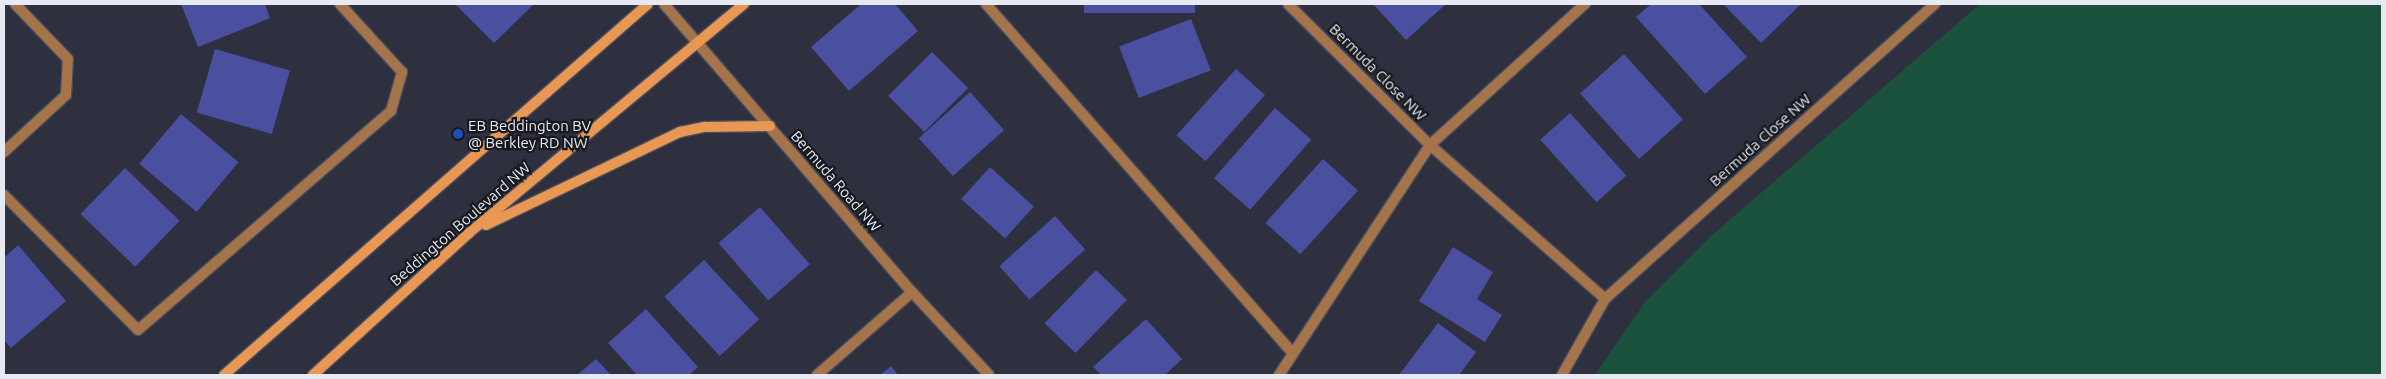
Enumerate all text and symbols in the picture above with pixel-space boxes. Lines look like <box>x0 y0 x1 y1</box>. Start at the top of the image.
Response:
street label: Bermuda Close NW <box>1326 20 1430 124</box>
street label: Bermuda Close NW <box>1706 90 1814 190</box>
place label: EB Beddington BV @ Berkley RD NW <box>468 116 591 151</box>
street label: Bermuda Road NW <box>787 127 885 235</box>
marker: EB Beddington BV @ Berkley RD NW <box>452 128 464 140</box>
street label: Beddington Boulevard NW <box>386 158 534 290</box>

